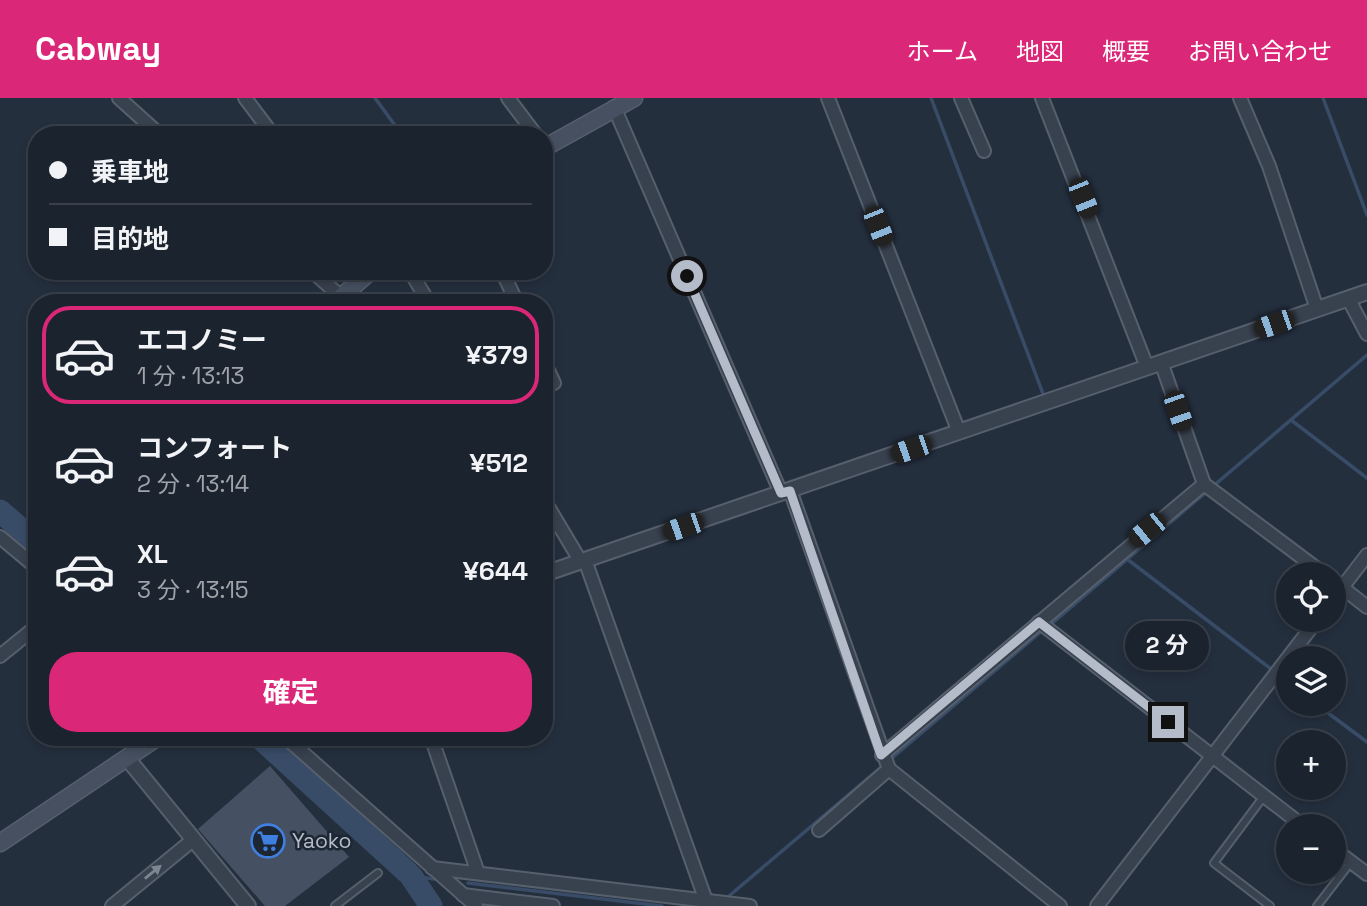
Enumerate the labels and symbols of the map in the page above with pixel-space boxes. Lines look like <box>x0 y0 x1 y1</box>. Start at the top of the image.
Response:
car <box>1066 175 1101 221</box>
car <box>861 203 896 249</box>
route start <box>671 260 703 292</box>
car <box>1251 307 1298 341</box>
car <box>1162 388 1195 434</box>
car <box>888 432 935 466</box>
car <box>1125 509 1170 551</box>
car <box>660 510 707 544</box>
callout: 2 分 <box>1126 620 1210 670</box>
route end <box>1152 706 1184 738</box>
supermarket icon: Yaoko <box>249 822 287 860</box>
place label: Yaoko <box>292 827 352 854</box>
one-way arrow <box>144 865 162 880</box>

